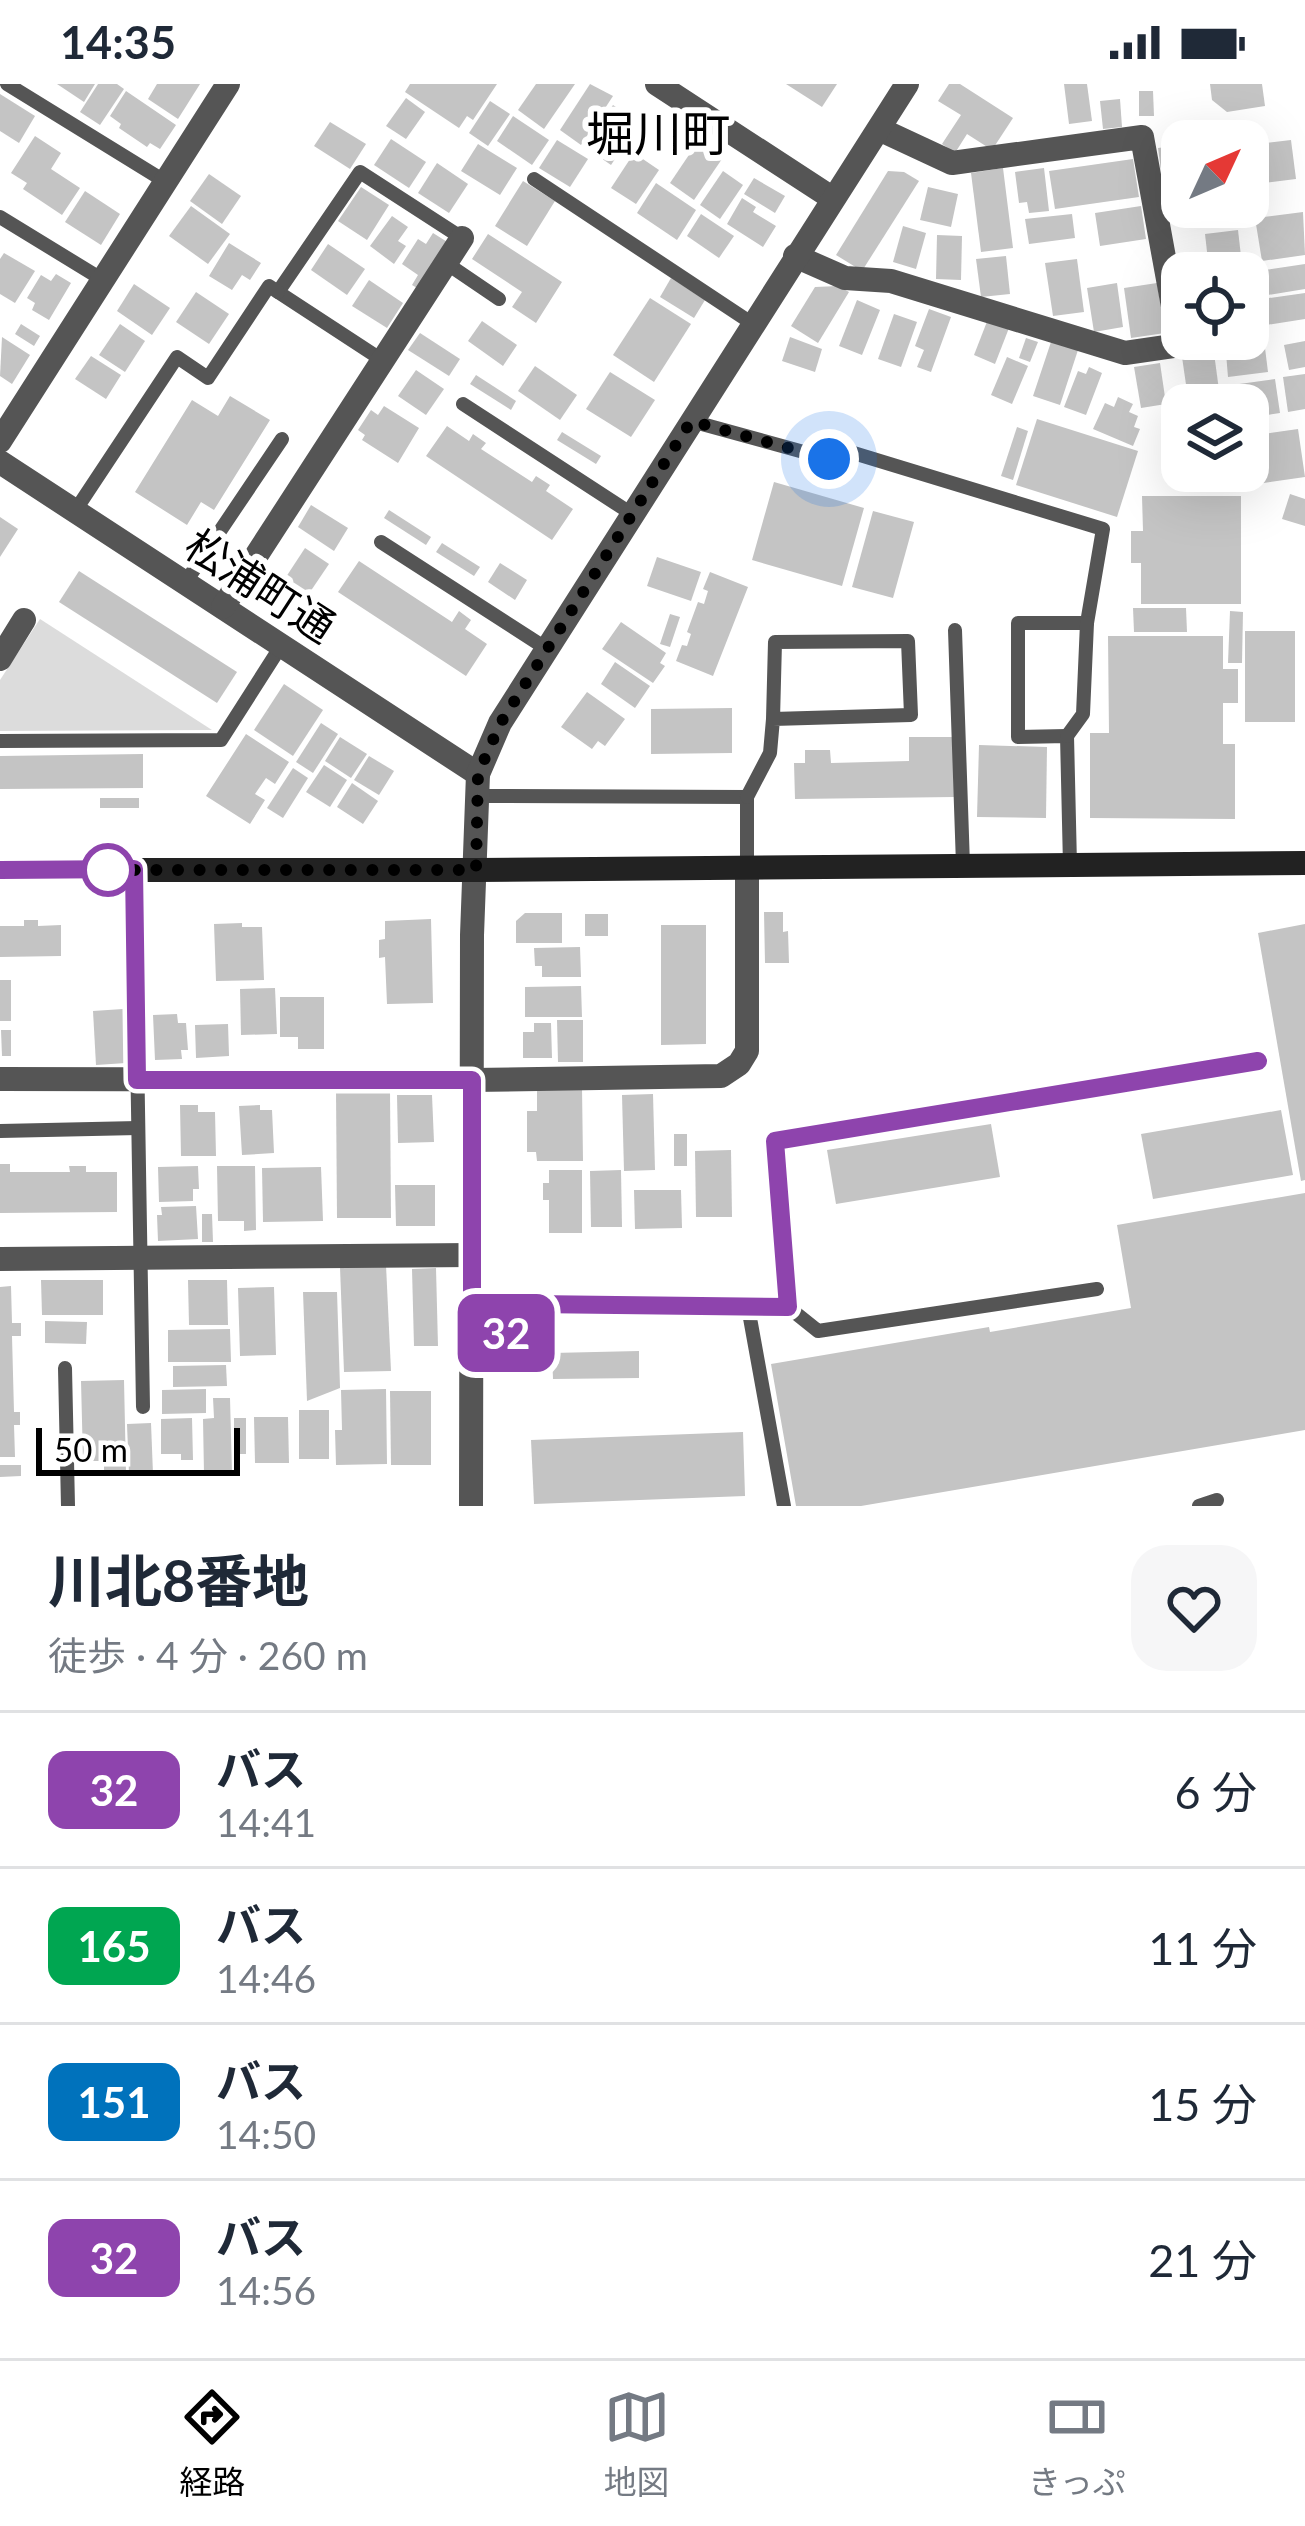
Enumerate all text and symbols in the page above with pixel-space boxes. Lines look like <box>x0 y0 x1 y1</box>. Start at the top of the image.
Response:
text: 14:35 <box>60 15 176 69</box>
district label: 堀川町 <box>586 104 730 161</box>
north arrow <box>1161 120 1269 228</box>
map controls <box>1161 120 1269 492</box>
button: locate <box>1161 252 1269 360</box>
button: layers <box>1161 384 1269 492</box>
your location <box>799 429 859 489</box>
street label: 松浦町通 <box>176 518 345 652</box>
unlabelled marker <box>83 845 133 895</box>
line badge: 32 <box>452 1294 560 1372</box>
text: 32 <box>482 1308 530 1358</box>
scale bar <box>36 1422 240 1475</box>
text: 50 m <box>54 1429 128 1469</box>
button: heart <box>1131 1545 1257 1671</box>
text: 川北8番地 <box>48 1546 309 1614</box>
text: 徒歩 · 4 分 · 260 m <box>48 1632 368 1678</box>
text: バス <box>216 1742 306 1796</box>
text: 32 <box>90 1765 138 1815</box>
text: 6 分 <box>1174 1765 1257 1819</box>
text: 14:41 <box>216 1799 316 1845</box>
text: バス <box>216 1898 306 1952</box>
text: 165 <box>77 1921 151 1971</box>
text: 11 分 <box>1148 1921 1257 1975</box>
text: 14:46 <box>216 1955 316 2001</box>
text: バス <box>216 2054 306 2108</box>
text: 151 <box>77 2077 151 2127</box>
text: 15 分 <box>1148 2077 1257 2131</box>
text: 14:50 <box>216 2111 316 2157</box>
text: バス <box>216 2210 306 2264</box>
text: 32 <box>90 2233 138 2283</box>
text: 21 分 <box>1148 2233 1257 2287</box>
text: 14:56 <box>216 2267 316 2313</box>
tab: 経路 <box>179 2384 245 2504</box>
tab: 地図 <box>604 2384 670 2504</box>
tab: きっぷ <box>1028 2384 1126 2504</box>

